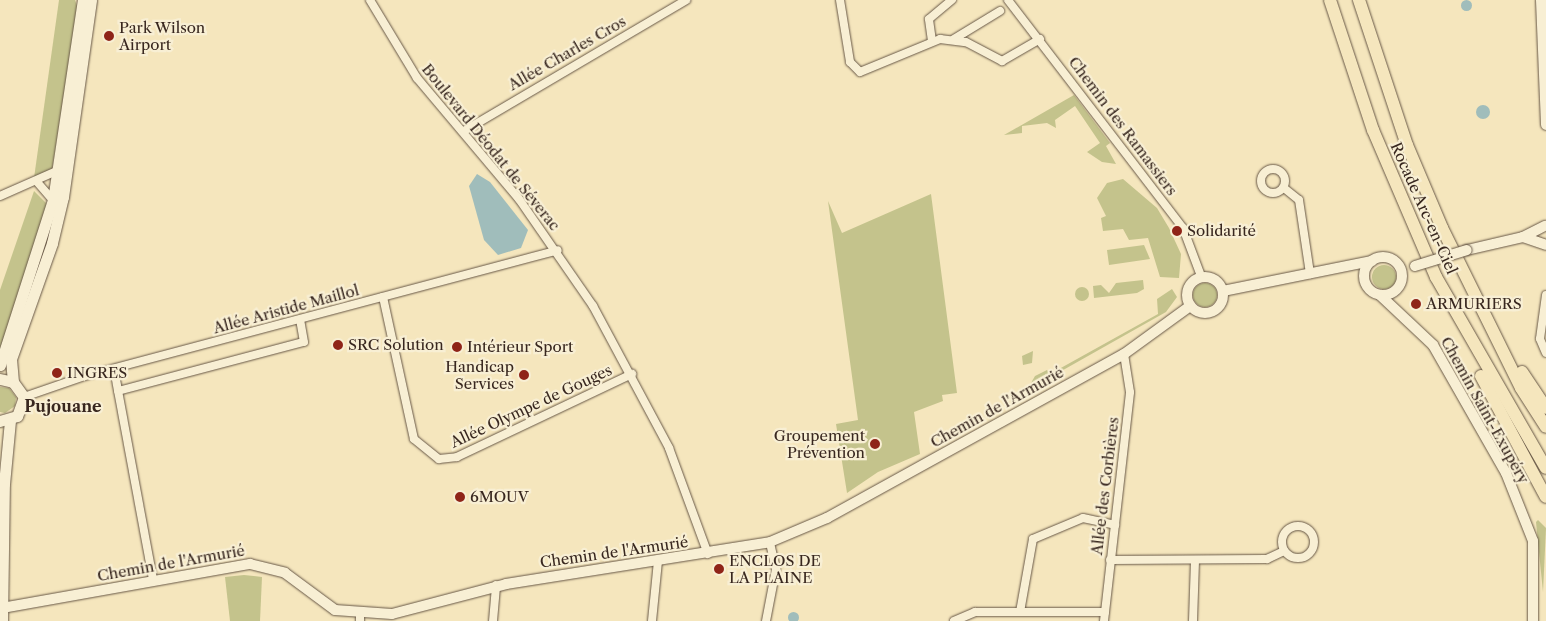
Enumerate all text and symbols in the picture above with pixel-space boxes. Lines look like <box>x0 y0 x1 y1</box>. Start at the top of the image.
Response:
street label: Allée Charles Cros <box>505 12 629 94</box>
place label: Park Wilson Airport <box>119 18 206 53</box>
marker: Park Wilson Airport <box>103 30 115 42</box>
street label: Chemin des Ramassiers <box>1065 53 1181 199</box>
street label: Boulevard Déodat de Séverac <box>418 60 564 234</box>
street label: Rocade Arc-en-Ciel <box>1387 139 1461 277</box>
place label: Solidarité <box>1187 222 1256 240</box>
marker: Solidarité <box>1171 225 1183 237</box>
street label: Allée Aristide Maillol <box>211 281 361 337</box>
place label: ARMURIERS <box>1426 295 1522 313</box>
marker: ARMURIERS <box>1410 298 1422 310</box>
street label: Chemin Saint-Exupéry <box>1437 334 1533 486</box>
place label: SRC Solution <box>348 336 444 354</box>
place label: Intérieur Sport <box>467 338 574 356</box>
marker: SRC Solution <box>332 339 344 351</box>
marker: Intérieur Sport <box>451 341 463 353</box>
place label: Handicap Services <box>445 357 514 392</box>
street label: Allée Olympe de Gouges <box>447 361 615 451</box>
street label: Chemin de l'Armurié <box>927 363 1067 451</box>
place label: INGRES <box>67 364 127 382</box>
marker: INGRES <box>51 367 63 379</box>
marker: Handicap Services <box>518 369 530 381</box>
district label: Pujouane <box>24 396 102 416</box>
street label: Allée des Corbières <box>1088 416 1122 556</box>
place label: Groupement Prévention <box>774 426 865 461</box>
marker: Groupement Prévention <box>869 438 881 450</box>
place label: 6MOUV <box>470 488 529 506</box>
marker: 6MOUV <box>454 491 466 503</box>
street label: Chemin de l'Armurié <box>539 533 689 571</box>
street label: Chemin de l'Armurié <box>96 541 246 585</box>
place label: ENCLOS DE LA PLAINE <box>729 551 821 586</box>
marker: ENCLOS DE LA PLAINE <box>713 563 725 575</box>

